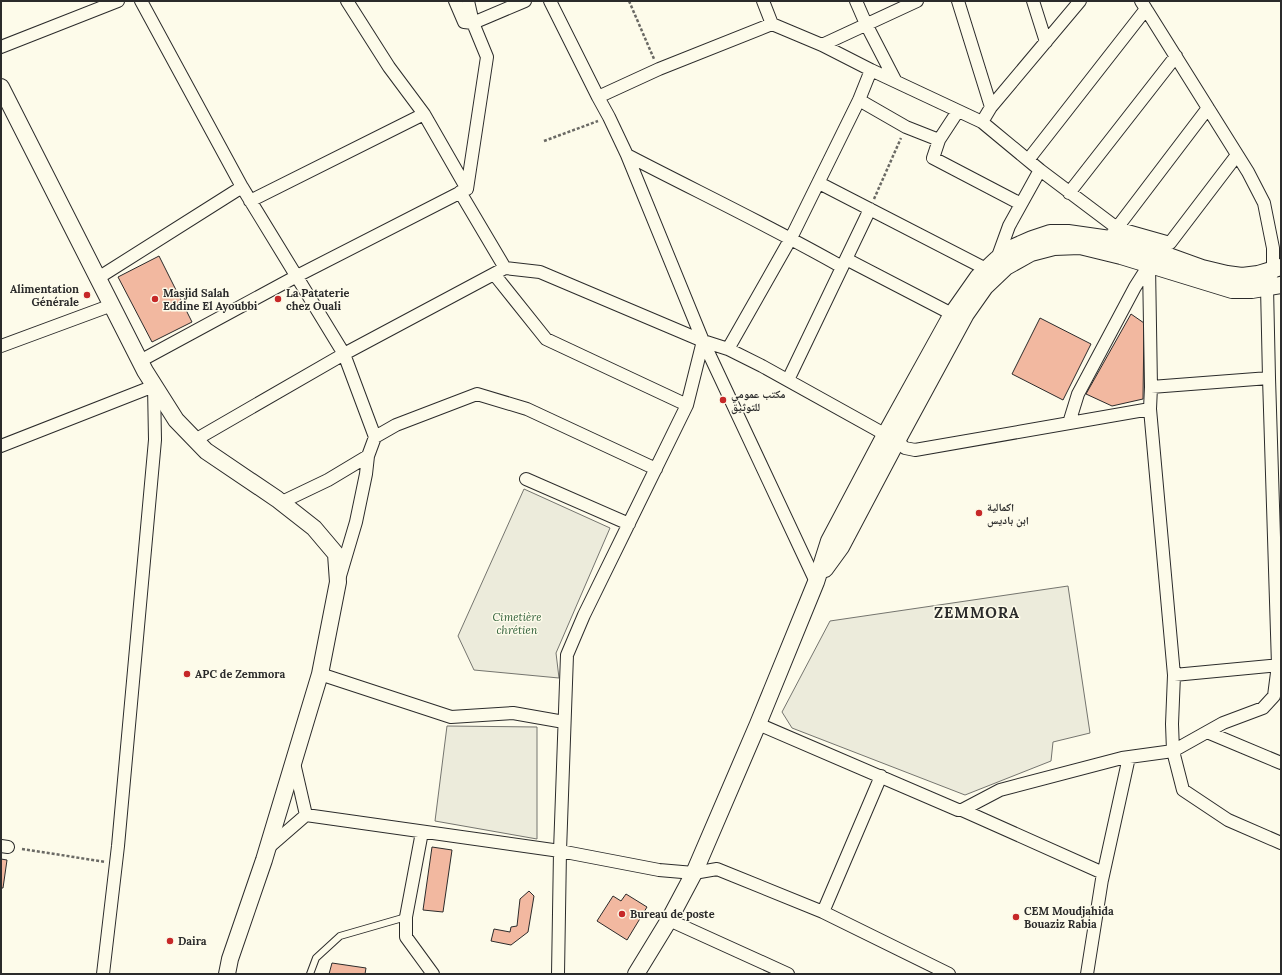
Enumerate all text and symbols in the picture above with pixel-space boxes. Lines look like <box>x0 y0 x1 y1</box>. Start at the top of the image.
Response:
place label: Alimentation Générale <box>10 282 79 309</box>
place label: Masjid Salah Eddine El Ayoubbi <box>163 286 258 313</box>
place label: La Pataterie chez Ouali <box>286 286 350 313</box>
marker: Alimentation Générale <box>82 290 92 300</box>
marker: Masjid Salah Eddine El Ayoubbi <box>150 294 160 304</box>
marker: La Pataterie chez Ouali <box>273 294 283 304</box>
place label: مكتب عمومي للتوثيق <box>731 387 786 415</box>
marker: مكتب عمومي للتوثيق <box>718 395 728 405</box>
place label: اكمالية ابن باديس <box>987 500 1029 528</box>
marker: اكمالية ابن باديس <box>974 508 984 518</box>
district label: ZEMMORA <box>934 603 1020 622</box>
park label: Cimetière chrétien <box>493 610 541 637</box>
place label: APC de Zemmora <box>195 667 285 681</box>
marker: APC de Zemmora <box>182 669 192 679</box>
place label: CEM Moudjahida Bouaziz Rabia <box>1024 904 1114 931</box>
place label: Bureau de poste <box>630 907 715 921</box>
marker: Bureau de poste <box>617 909 627 919</box>
marker: CEM Moudjahida Bouaziz Rabia <box>1011 912 1021 922</box>
place label: Daira <box>178 934 207 948</box>
marker: Daira <box>165 936 175 946</box>

